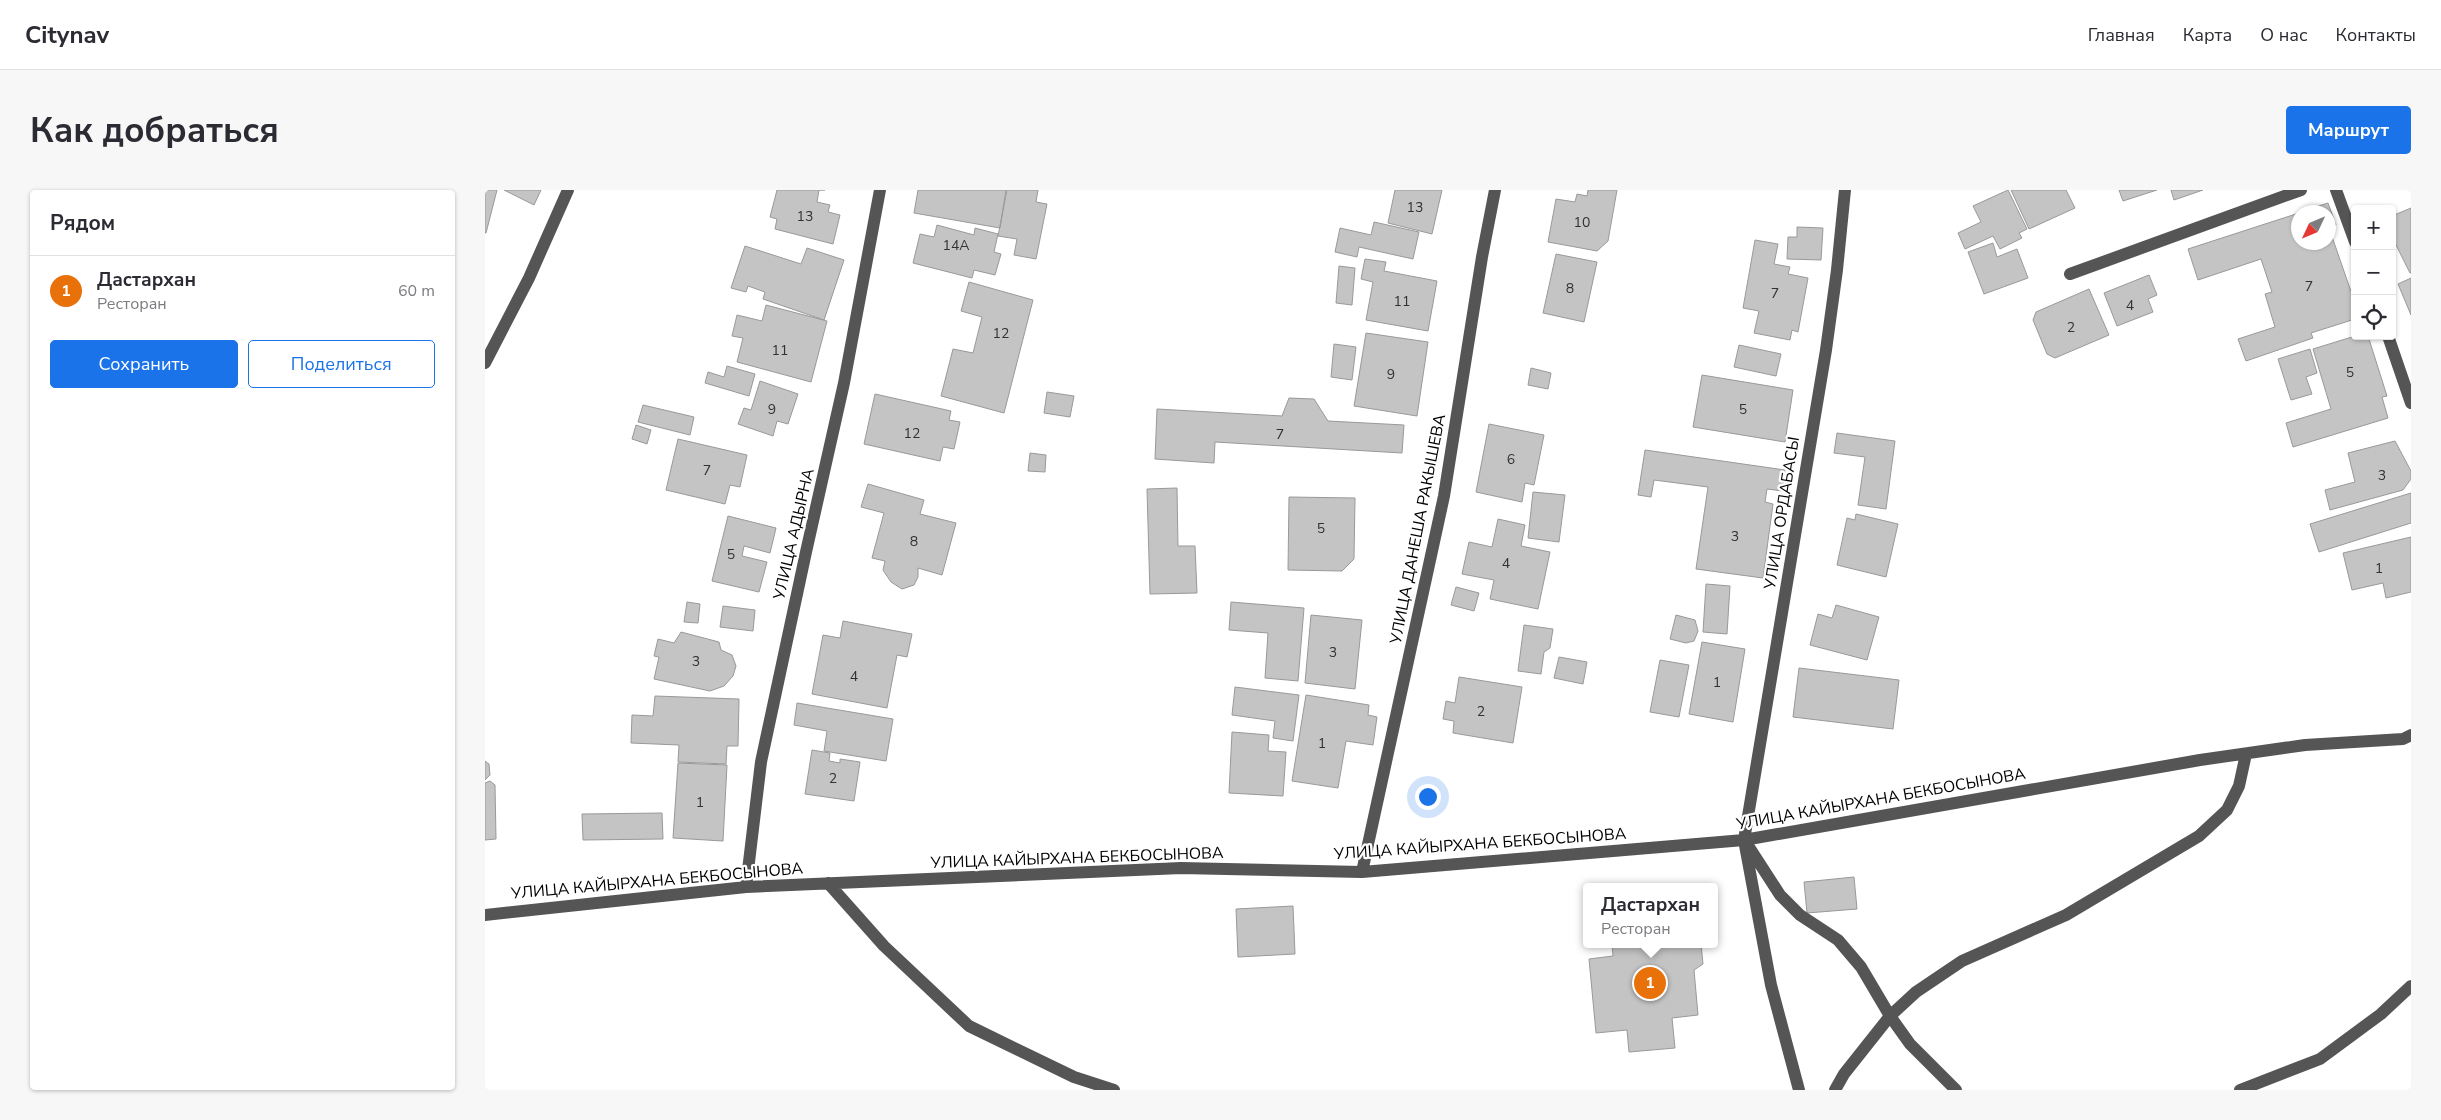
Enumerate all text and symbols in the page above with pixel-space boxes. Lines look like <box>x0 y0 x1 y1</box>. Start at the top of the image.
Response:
text: Citynav <box>25 19 109 51</box>
text: Главная <box>2088 23 2155 47</box>
text: Карта <box>2183 23 2232 47</box>
text: О нас <box>2260 23 2308 47</box>
text: Контакты <box>2336 23 2416 47</box>
button: Маршрут <box>2286 106 2411 154</box>
text: Как добраться <box>30 107 279 154</box>
house number: 13 <box>1407 198 1423 217</box>
north arrow <box>2291 205 2336 250</box>
map controls <box>2351 205 2396 340</box>
button: + <box>2351 205 2396 250</box>
house number: 13 <box>797 207 813 226</box>
text: Рядом <box>50 209 115 237</box>
house number: 10 <box>1574 213 1590 232</box>
house number: 14А <box>942 236 970 255</box>
button: − <box>2351 250 2396 295</box>
text: Дастархан <box>97 267 196 293</box>
house number: 7 <box>2305 277 2313 296</box>
house number: 8 <box>1566 279 1574 298</box>
text: 1 <box>61 280 71 302</box>
text: 60 m <box>398 280 435 302</box>
house number: 7 <box>1771 284 1779 303</box>
house number: 11 <box>1394 292 1410 311</box>
text: Ресторан <box>97 293 167 315</box>
button: locate <box>2351 295 2396 340</box>
house number: 4 <box>2126 296 2134 315</box>
house number: 2 <box>2067 318 2075 337</box>
house number: 12 <box>993 324 1009 343</box>
button: Сохранить <box>50 340 238 388</box>
button: Поделиться <box>248 340 435 388</box>
house number: 11 <box>772 341 788 360</box>
house number: 5 <box>2346 363 2354 382</box>
house number: 9 <box>1387 365 1395 384</box>
house number: 9 <box>768 400 776 419</box>
house number: 5 <box>1739 400 1747 419</box>
street label: УЛИЦА ДАНЕША РАКЫШЕВА <box>1385 412 1451 647</box>
house number: 12 <box>904 424 920 443</box>
house number: 7 <box>1276 425 1284 444</box>
street label: УЛИЦА ОРДАБАСЫ <box>1759 435 1805 592</box>
house number: 6 <box>1507 450 1515 469</box>
house number: 7 <box>703 461 711 480</box>
street label: УЛИЦА АДЫРНА <box>768 466 820 603</box>
house number: 3 <box>2378 466 2386 485</box>
house number: 5 <box>1317 519 1325 538</box>
house number: 3 <box>1731 527 1739 546</box>
house number: 8 <box>910 532 918 551</box>
house number: 5 <box>727 545 735 564</box>
house number: 4 <box>1502 554 1510 573</box>
house number: 1 <box>2375 559 2383 578</box>
house number: 3 <box>1329 643 1337 662</box>
house number: 3 <box>692 652 700 671</box>
house number: 4 <box>850 667 858 686</box>
house number: 1 <box>1713 673 1721 692</box>
house number: 2 <box>1477 702 1485 721</box>
house number: 1 <box>1318 734 1326 753</box>
street label: УЛИЦА КАЙЫРХАНА БЕКБОСЫНОВА <box>1734 763 2028 835</box>
house number: 2 <box>829 769 837 788</box>
your location <box>1415 784 1441 810</box>
house number: 1 <box>696 793 704 812</box>
street label: УЛИЦА КАЙЫРХАНА БЕКБОСЫНОВА <box>1332 823 1627 865</box>
street label: УЛИЦА КАЙЫРХАНА БЕКБОСЫНОВА <box>929 842 1224 874</box>
street label: УЛИЦА КАЙЫРХАНА БЕКБОСЫНОВА <box>509 857 804 905</box>
popup <box>1583 883 1718 948</box>
text: Дастархан <box>1601 892 1700 918</box>
text: Ресторан <box>1601 918 1671 940</box>
pin: 1 <box>1634 964 1666 1002</box>

